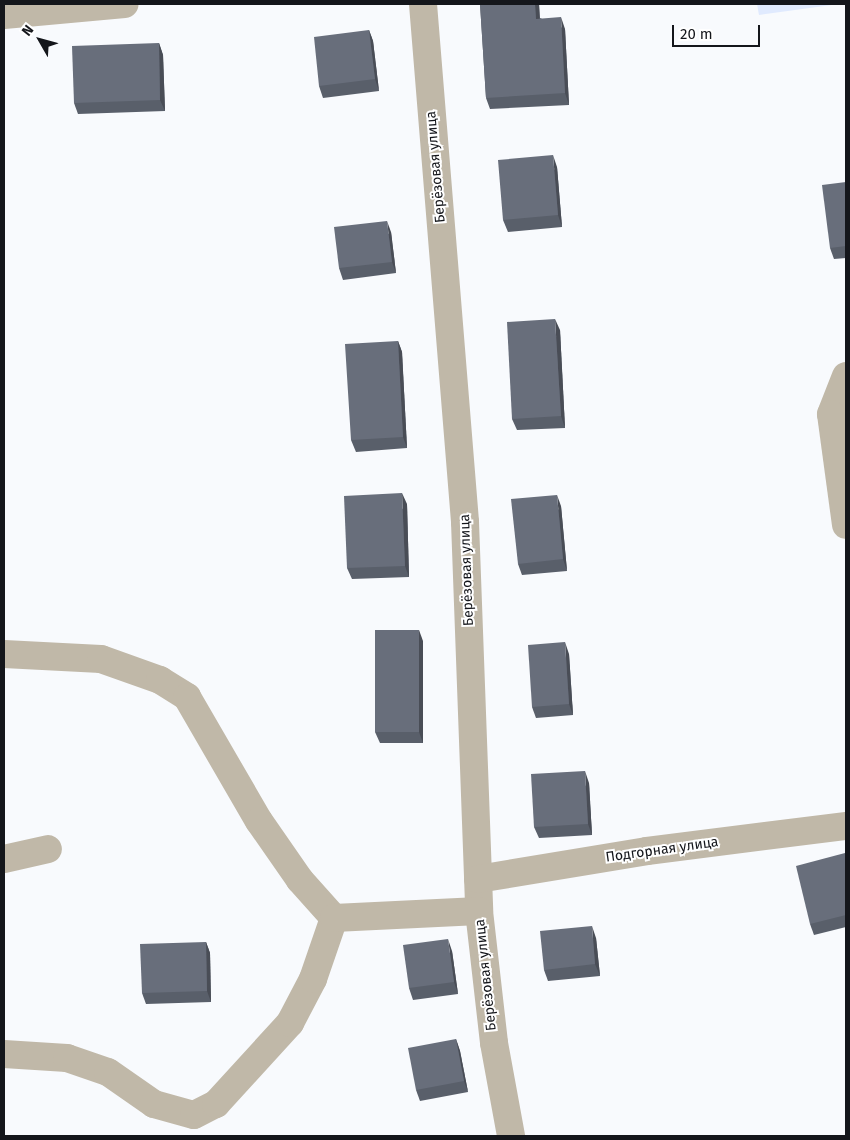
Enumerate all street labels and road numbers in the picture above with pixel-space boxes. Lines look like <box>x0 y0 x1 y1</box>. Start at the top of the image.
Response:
street label: Берёзовая улица <box>423 110 449 224</box>
street label: Берёзовая улица <box>457 514 477 626</box>
street label: Подгорная улица <box>604 834 720 866</box>
street label: Берёзовая улица <box>472 918 500 1032</box>

